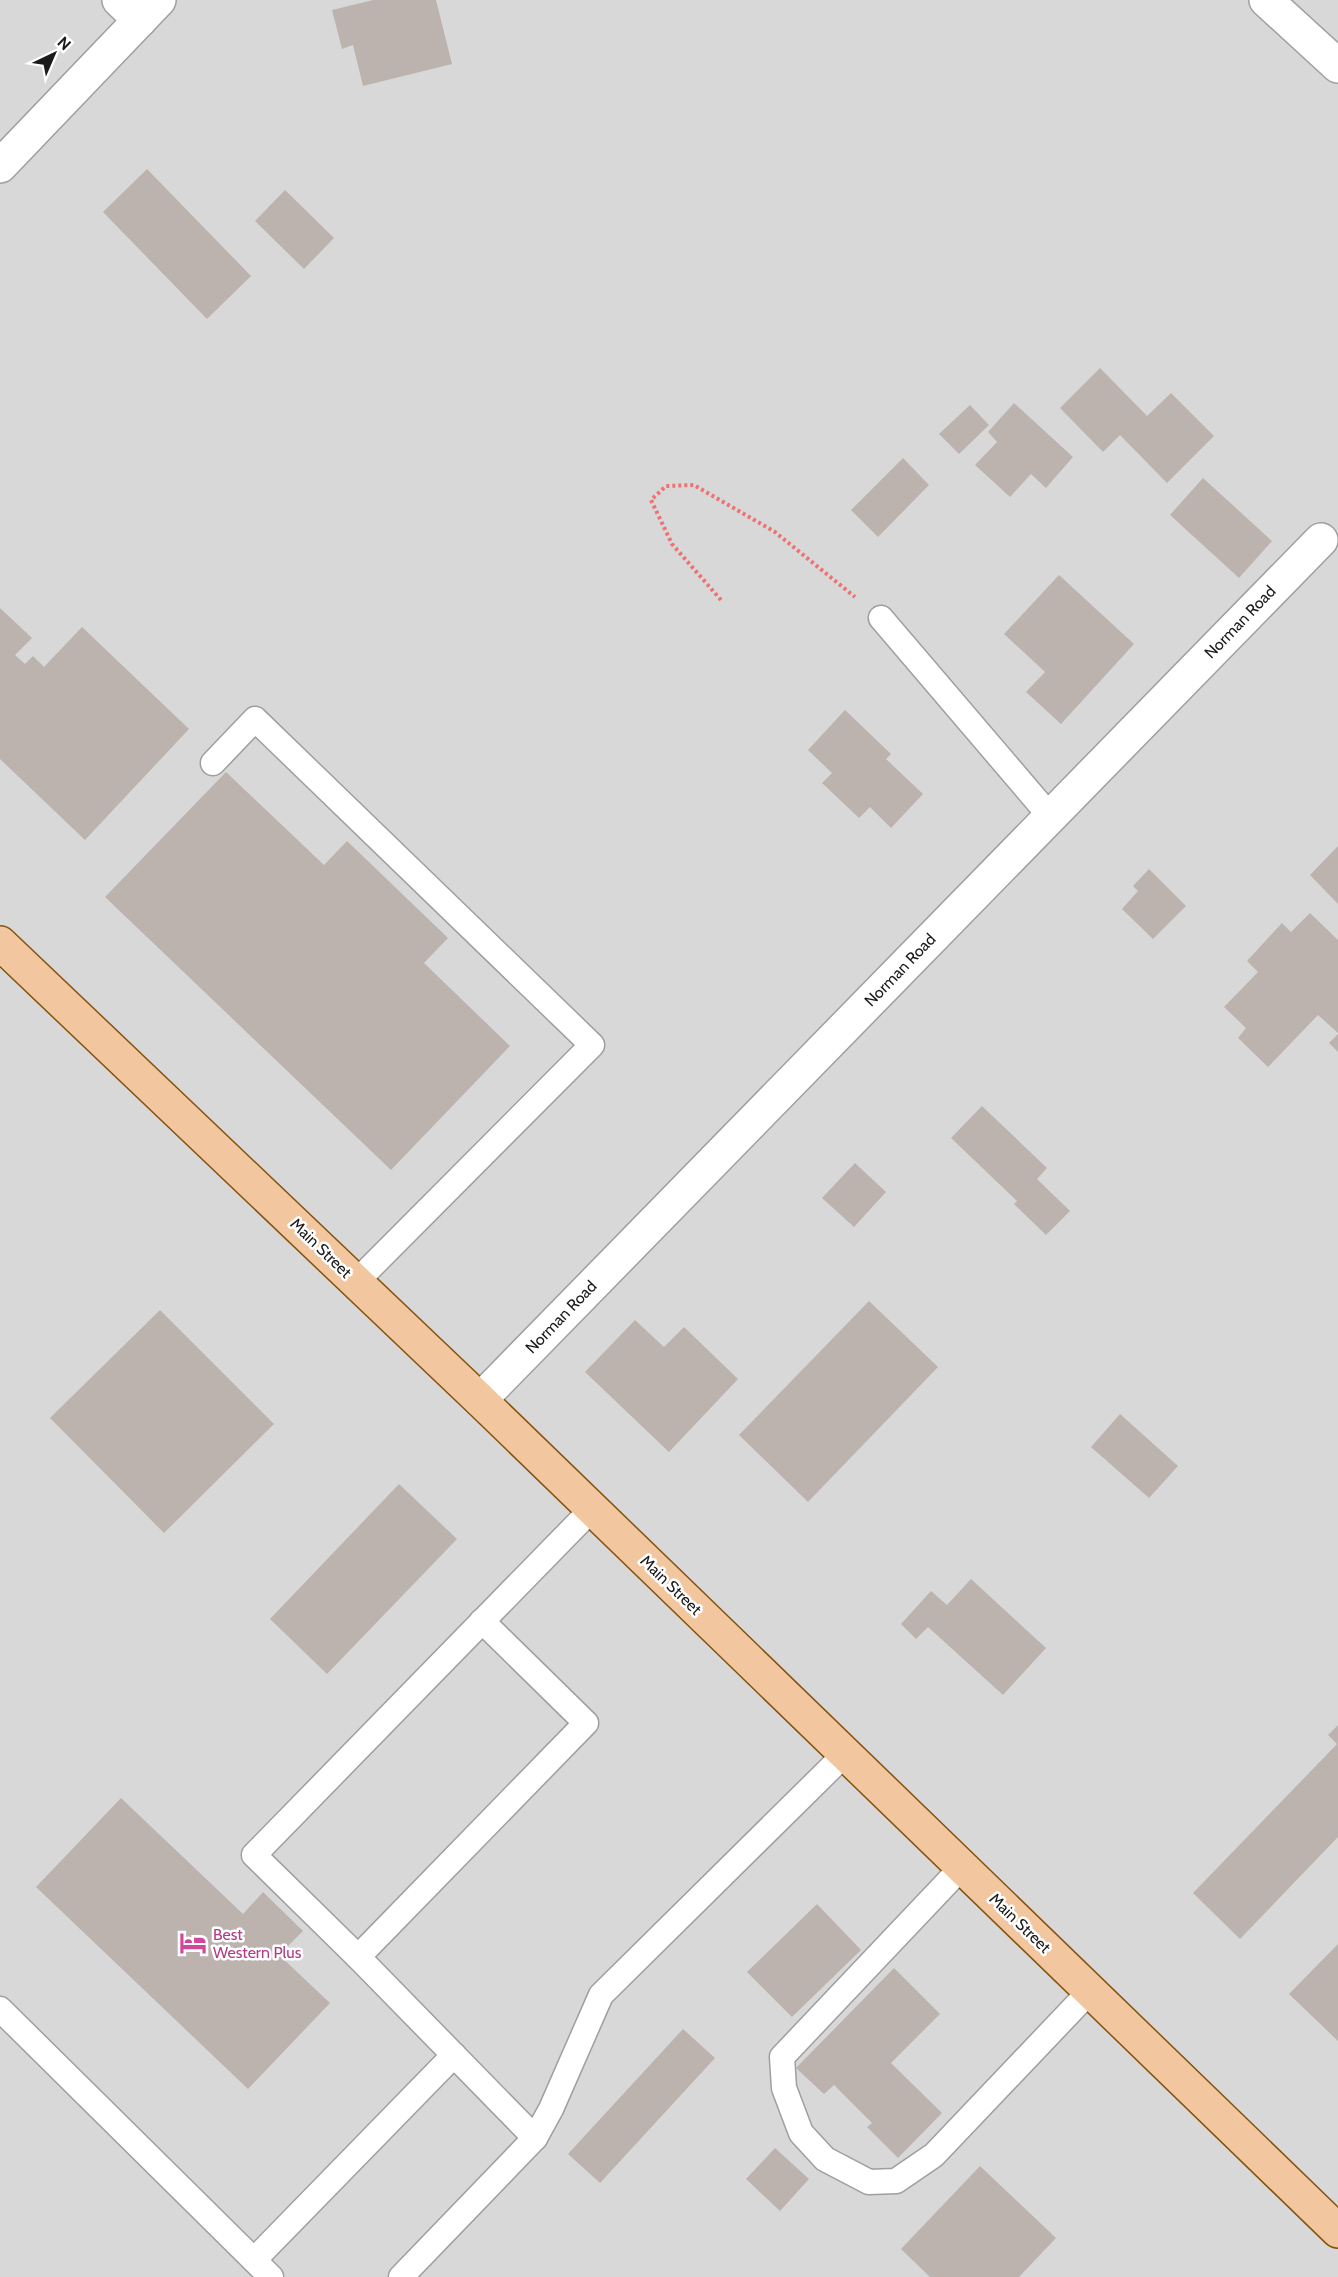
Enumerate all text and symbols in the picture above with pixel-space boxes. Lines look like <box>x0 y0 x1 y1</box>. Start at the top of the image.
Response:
north arrow <box>24 24 84 84</box>
text: N <box>53 33 75 54</box>
street label: Norman Road <box>1201 582 1279 662</box>
street label: Norman Road <box>861 930 939 1010</box>
street label: Main Street <box>286 1214 356 1282</box>
street label: Norman Road <box>522 1277 600 1357</box>
street label: Main Street <box>636 1551 706 1619</box>
street label: Main Street <box>985 1889 1055 1957</box>
place label: Best Western Plus <box>213 1925 302 1962</box>
hotel icon: Best Western Plus <box>178 1928 208 1958</box>

